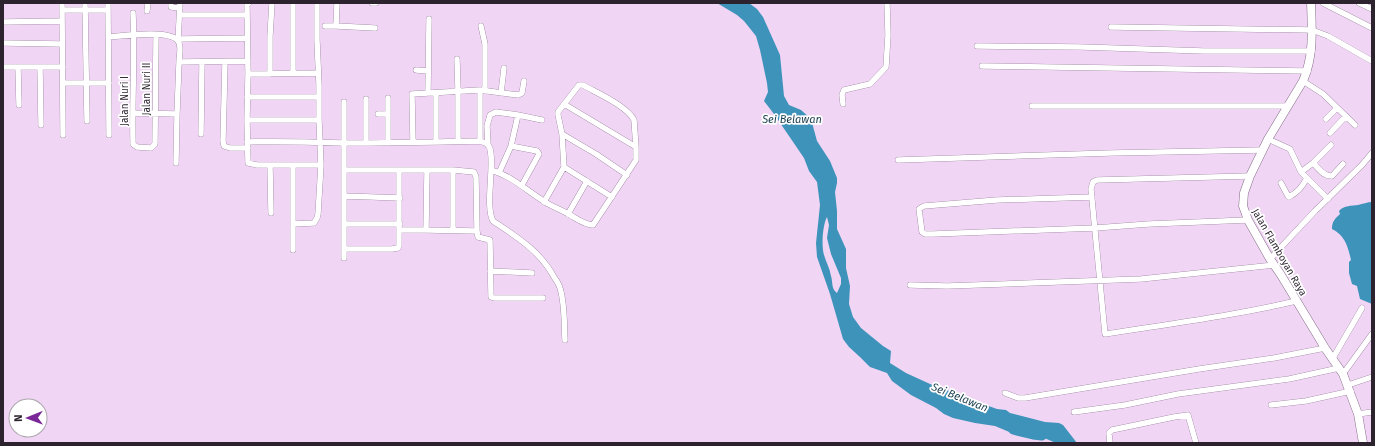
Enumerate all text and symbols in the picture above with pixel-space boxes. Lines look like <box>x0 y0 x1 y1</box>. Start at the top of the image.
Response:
street label: Jalan Nuri II <box>141 62 153 116</box>
street label: Jalan Nuri I <box>119 76 131 126</box>
water label: Sei Belawan <box>761 113 822 126</box>
street label: Jalan Flamboyan Raya <box>1249 207 1309 298</box>
water label: Sei Belawan <box>929 380 990 415</box>
north arrow <box>8 398 48 438</box>
text: N <box>12 414 25 422</box>

